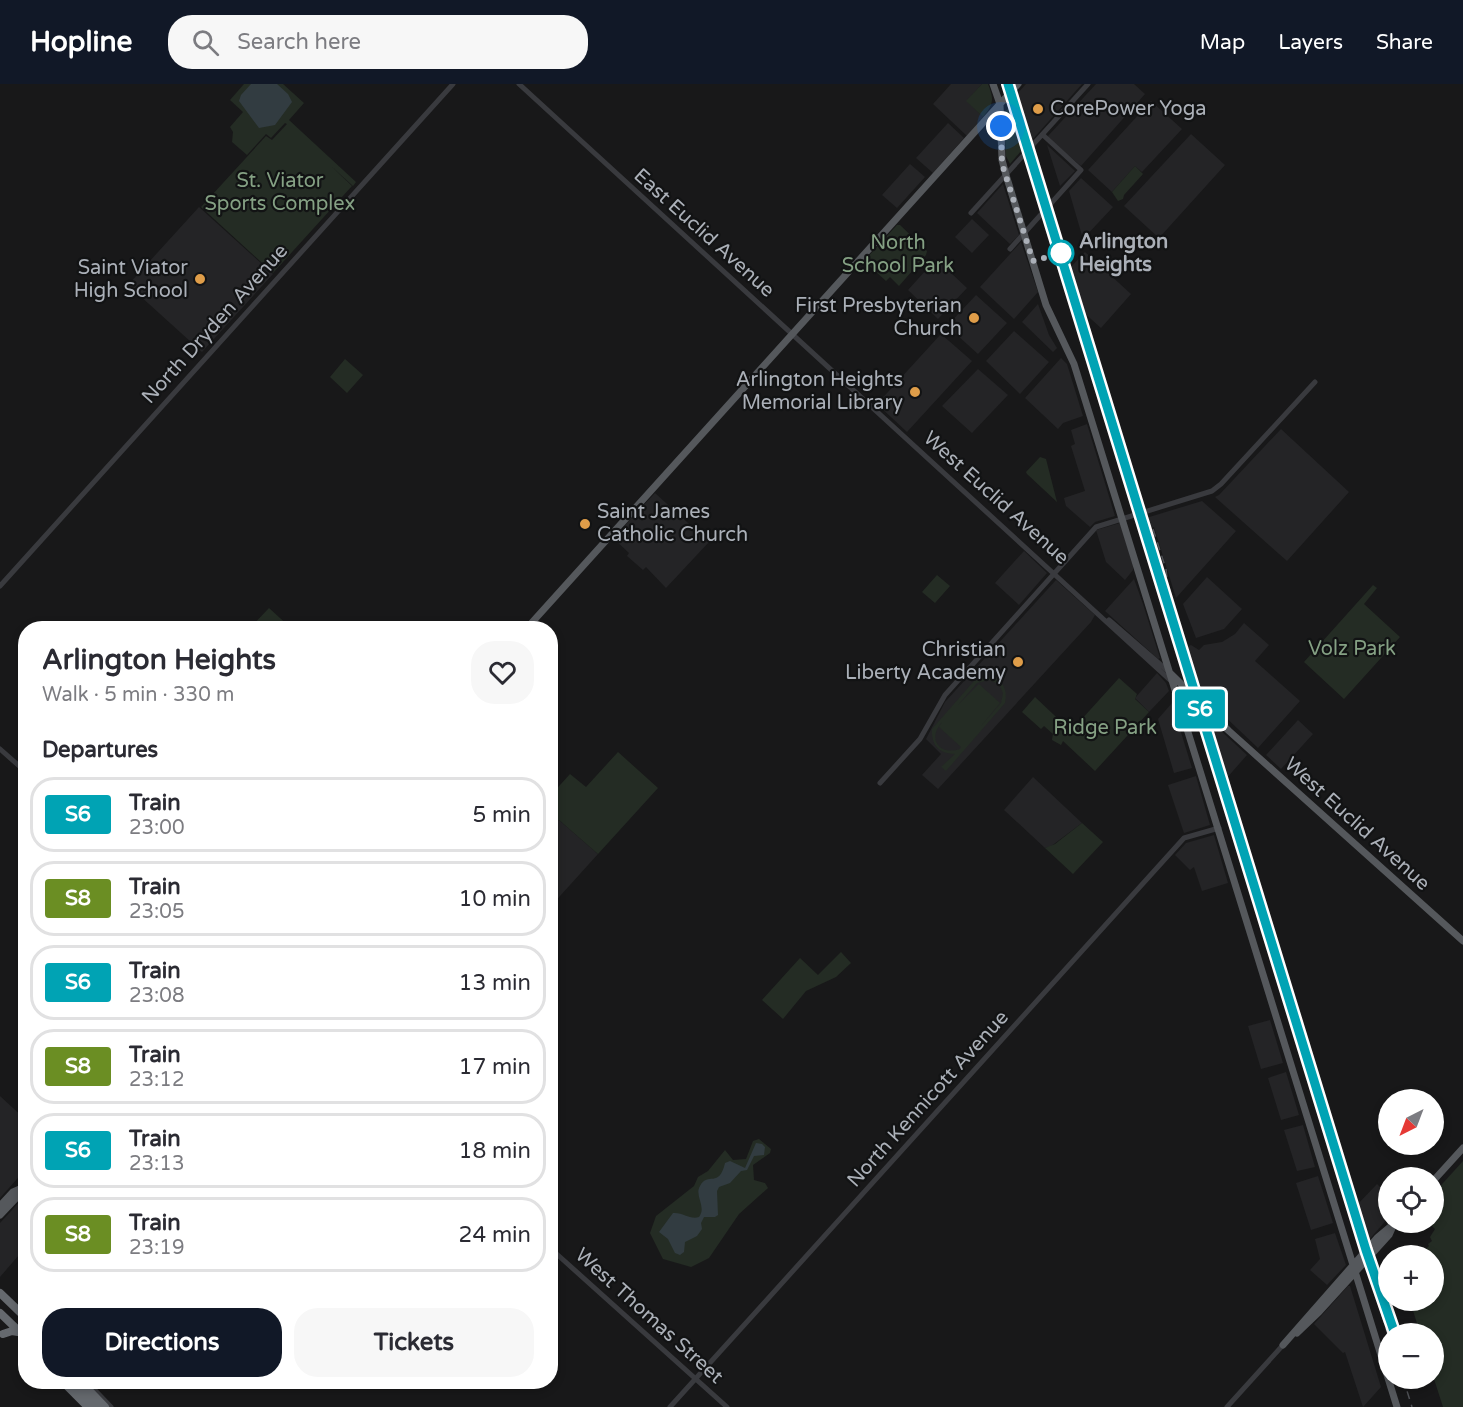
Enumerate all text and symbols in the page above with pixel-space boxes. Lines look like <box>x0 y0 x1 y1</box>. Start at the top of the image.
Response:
search box <box>168 15 588 69</box>
text: Hopline <box>30 25 132 59</box>
icon: search <box>189 26 222 59</box>
text: Search here <box>237 29 361 55</box>
text: Map <box>1200 30 1245 55</box>
text: Layers <box>1278 30 1343 55</box>
text: Share <box>1376 30 1433 55</box>
place label: CorePower Yoga <box>1050 97 1207 121</box>
marker: CorePower Yoga <box>1031 102 1045 116</box>
your location <box>986 111 1016 141</box>
street label: East Euclid Avenue <box>629 164 779 302</box>
park label: St. Viator Sports Complex <box>205 169 355 216</box>
place label: Arlington Heights <box>1079 230 1168 277</box>
park label: North School Park <box>842 231 954 278</box>
street label: North Dryden Avenue <box>137 239 293 409</box>
marker: Arlington Heights <box>1048 240 1074 266</box>
place label: Saint Viator High School <box>74 256 188 303</box>
marker: Saint Viator High School <box>193 272 207 286</box>
place label: First Presbyterian Church <box>795 294 962 341</box>
marker: First Presbyterian Church <box>967 311 981 325</box>
place label: Arlington Heights Memorial Library <box>736 368 903 415</box>
marker: Arlington Heights Memorial Library <box>908 385 922 399</box>
street label: West Euclid Avenue <box>918 426 1074 570</box>
place label: Saint James Catholic Church <box>597 500 748 547</box>
marker: Saint James Catholic Church <box>578 517 592 531</box>
park label: Volz Park <box>1308 637 1396 661</box>
place label: Christian Liberty Academy <box>845 638 1006 685</box>
button: heart <box>471 641 534 704</box>
text: Arlington Heights <box>42 643 276 677</box>
marker: Christian Liberty Academy <box>1011 655 1025 669</box>
text: Walk · 5 min · 330 m <box>42 683 234 707</box>
line badge: S6 <box>1173 690 1227 728</box>
text: S6 <box>1187 697 1213 722</box>
park label: Ridge Park <box>1053 716 1157 740</box>
text: Departures <box>42 737 158 763</box>
street label: West Euclid Avenue <box>1279 752 1435 896</box>
text: Train <box>129 790 181 816</box>
text: S6 <box>65 802 91 827</box>
text: 5 min <box>472 802 531 828</box>
text: 23:00 <box>129 816 184 840</box>
text: Train <box>129 874 181 900</box>
text: S8 <box>65 886 91 911</box>
text: 10 min <box>459 886 531 912</box>
text: 23:05 <box>129 900 184 924</box>
text: Train <box>129 958 181 984</box>
text: S6 <box>65 970 91 995</box>
text: 13 min <box>459 970 531 996</box>
text: 23:08 <box>129 984 184 1008</box>
street label: North Kennicott Avenue <box>842 1006 1014 1192</box>
text: Train <box>129 1042 181 1068</box>
text: S8 <box>65 1054 91 1079</box>
text: 17 min <box>459 1054 531 1080</box>
text: 23:12 <box>129 1068 184 1092</box>
north arrow <box>1378 1089 1444 1155</box>
map controls <box>1378 1089 1444 1389</box>
text: Train <box>129 1126 181 1152</box>
text: S6 <box>65 1138 91 1163</box>
text: 18 min <box>459 1138 531 1164</box>
text: 23:13 <box>129 1152 184 1176</box>
button: locate <box>1378 1167 1444 1233</box>
text: Train <box>129 1210 181 1236</box>
text: S8 <box>65 1222 91 1247</box>
text: 24 min <box>459 1222 531 1248</box>
text: 23:19 <box>129 1236 184 1260</box>
street label: West Thomas Street <box>570 1243 728 1389</box>
button: + <box>1378 1245 1444 1311</box>
button: Directions <box>42 1308 282 1377</box>
button: Tickets <box>294 1308 534 1377</box>
button: − <box>1378 1323 1444 1389</box>

